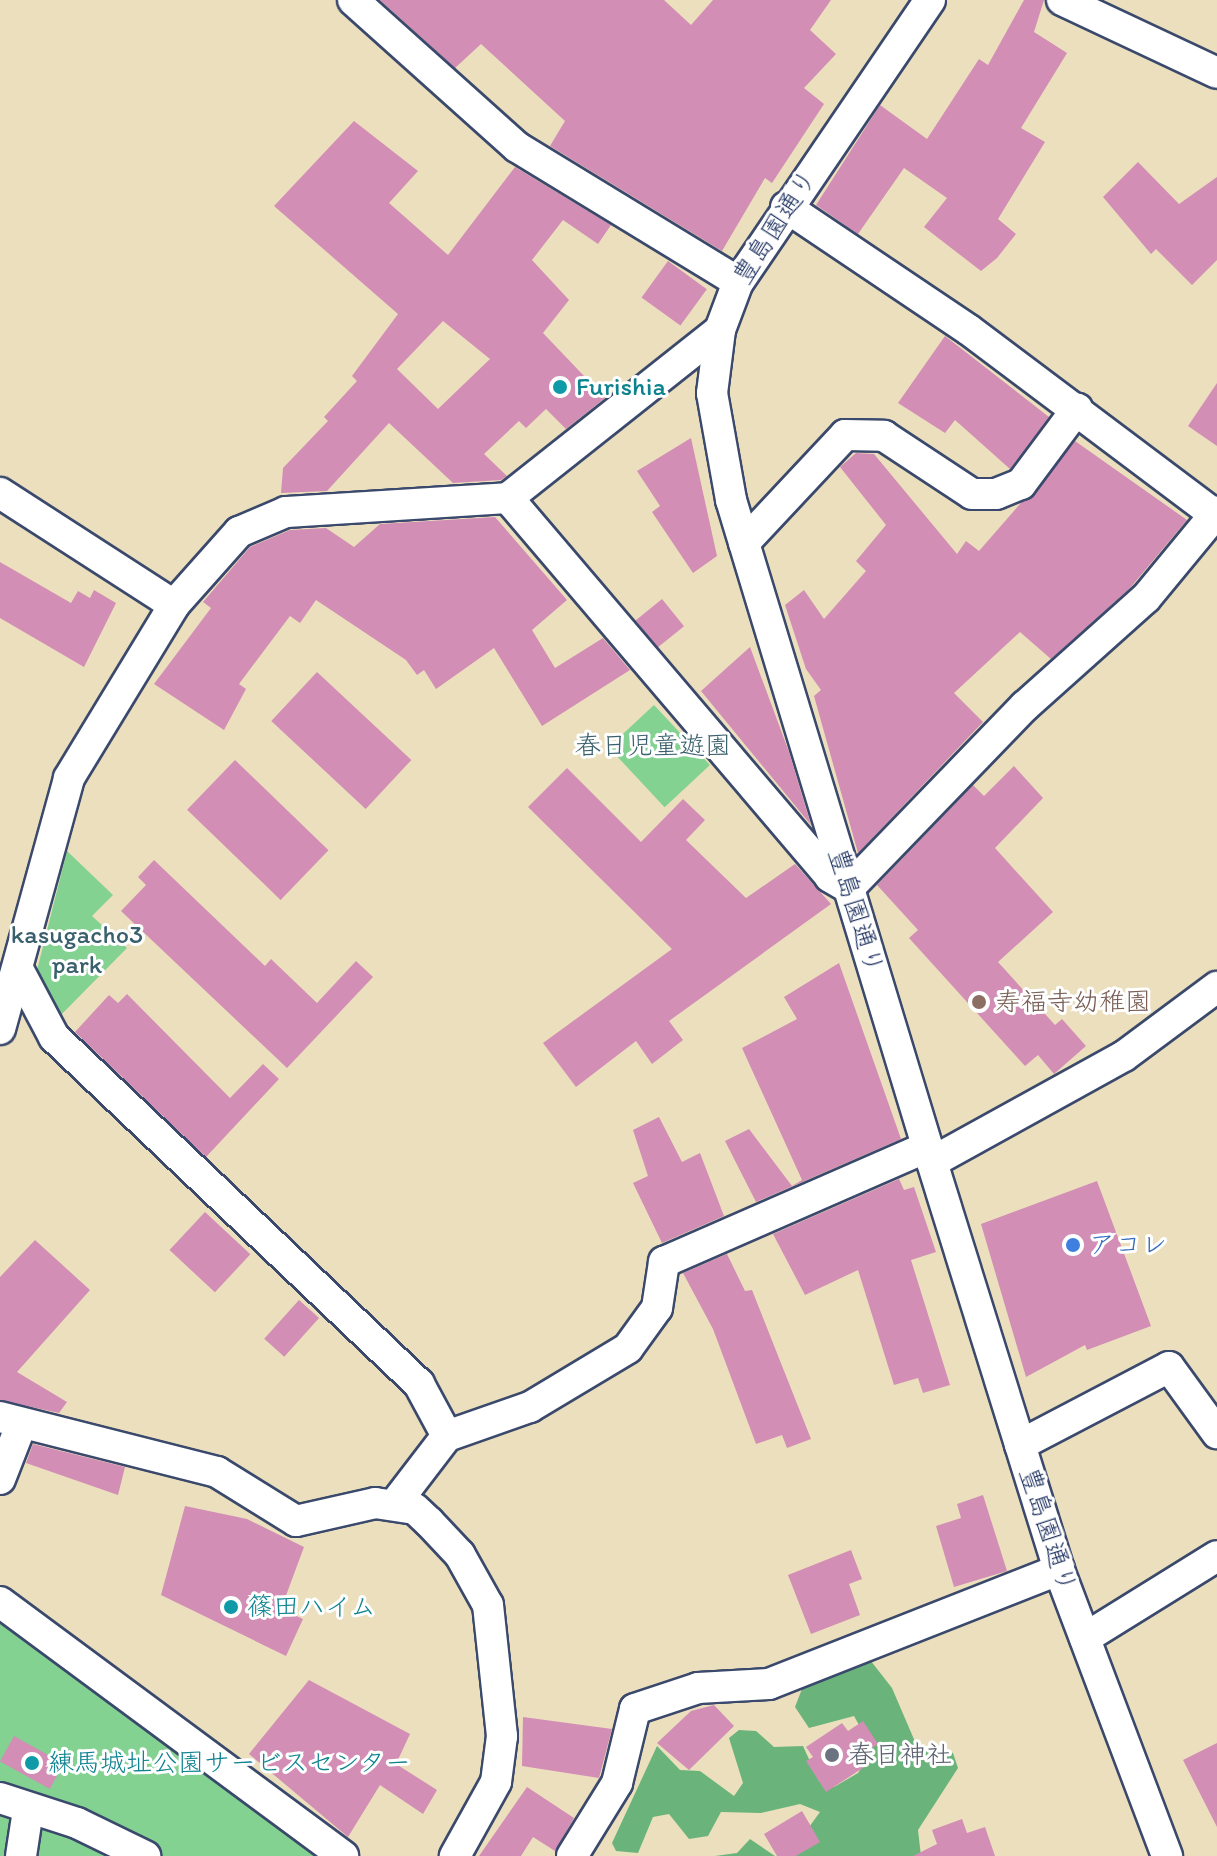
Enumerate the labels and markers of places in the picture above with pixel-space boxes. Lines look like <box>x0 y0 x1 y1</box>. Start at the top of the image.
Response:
place label: Furishia <box>576 371 666 403</box>
marker: Furishia <box>551 378 569 396</box>
place label: 寿福寺幼稚園 <box>995 986 1151 1018</box>
marker: 寿福寺幼稚園 <box>970 993 988 1011</box>
place label: アコレ <box>1089 1229 1167 1261</box>
marker: アコレ <box>1064 1236 1082 1254</box>
place label: 篠田ハイム <box>247 1591 377 1623</box>
marker: 篠田ハイム <box>222 1598 240 1616</box>
place label: 春日神社 <box>848 1739 952 1771</box>
marker: 春日神社 <box>823 1746 841 1764</box>
place label: 練馬城址公園サービスセンター <box>48 1747 412 1779</box>
marker: 練馬城址公園サービスセンター <box>23 1754 41 1772</box>

